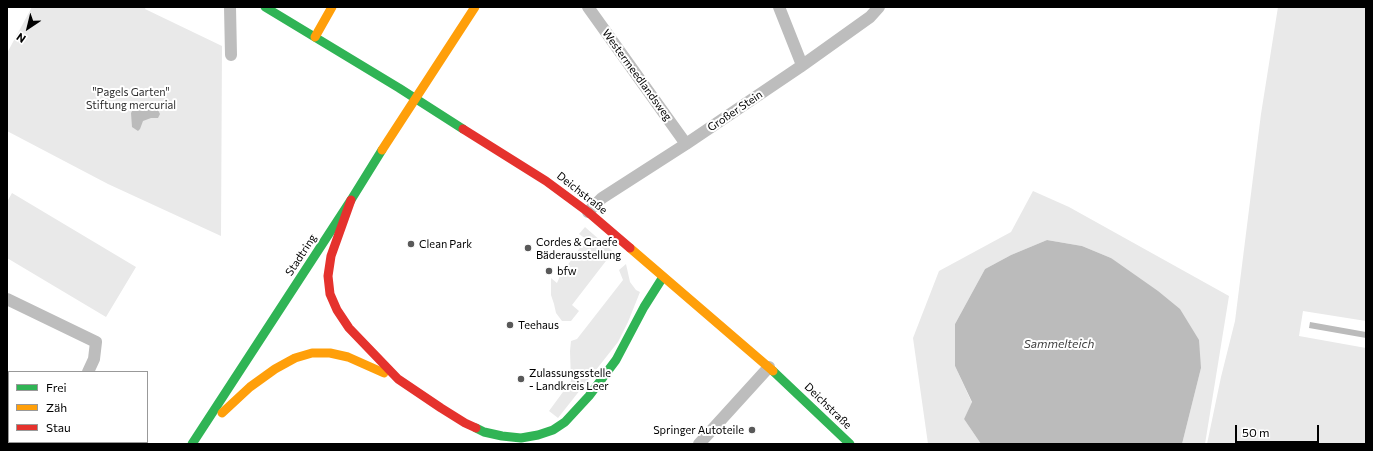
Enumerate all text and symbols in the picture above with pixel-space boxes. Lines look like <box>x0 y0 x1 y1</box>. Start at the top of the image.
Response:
north arrow <box>8 8 48 48</box>
street label: Westermeedlandsweg <box>599 27 675 123</box>
text: N <box>14 31 28 46</box>
park label: "Pagels Garten" Stiftung mercurial <box>86 85 176 111</box>
street label: Großer Stein <box>705 88 765 134</box>
street label: Deichstraße <box>554 169 610 217</box>
street label: Stadtring <box>283 232 319 278</box>
place label: Cordes & Graefe Bäderausstellung <box>536 235 621 261</box>
place label: Clean Park <box>419 237 472 251</box>
marker: Clean Park <box>406 239 416 249</box>
marker: Cordes & Graefe Bäderausstellung <box>523 243 533 253</box>
place label: bfw <box>557 264 577 278</box>
marker: bfw <box>544 266 554 276</box>
place label: Teehaus <box>518 318 559 332</box>
marker: Teehaus <box>505 320 515 330</box>
water label: Sammelteich <box>1024 337 1094 351</box>
place label: Zulassungsstelle - Landkreis Leer <box>529 366 611 392</box>
legend <box>8 371 148 443</box>
marker: Zulassungsstelle - Landkreis Leer <box>516 374 526 384</box>
text: Frei <box>46 380 67 394</box>
street label: Deichstraße <box>802 380 854 432</box>
text: Zäh <box>46 400 67 414</box>
scale bar <box>1237 417 1321 443</box>
text: Stau <box>46 420 71 434</box>
place label: Springer Autoteile <box>653 423 744 437</box>
marker: Springer Autoteile <box>747 425 757 435</box>
text: 50 m <box>1242 425 1270 439</box>

